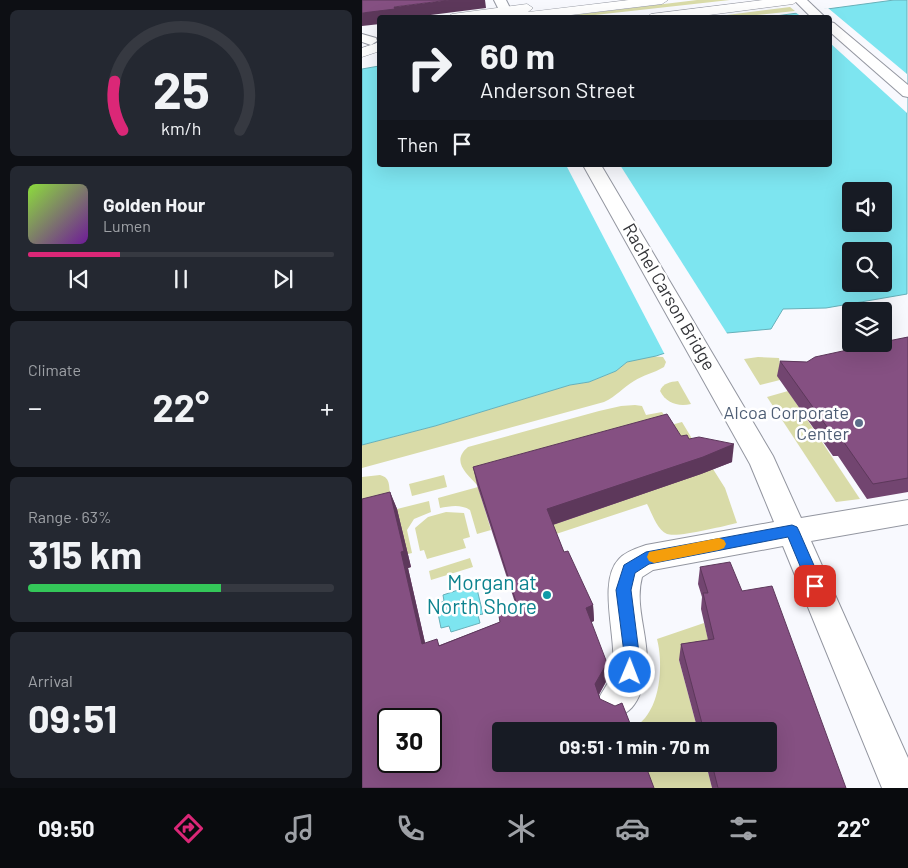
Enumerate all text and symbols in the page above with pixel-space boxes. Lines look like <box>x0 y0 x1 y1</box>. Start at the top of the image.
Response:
text: 60 m <box>480 34 555 76</box>
icon: right <box>397 35 462 100</box>
text: 25 <box>152 57 210 119</box>
text: Anderson Street <box>480 76 636 102</box>
text: km/h <box>161 117 201 139</box>
icon: arrive <box>448 130 476 158</box>
text: Then <box>397 133 438 156</box>
map controls <box>842 182 892 352</box>
button: sound <box>842 182 892 232</box>
text: Golden Hour <box>103 193 205 216</box>
text: Lumen <box>103 216 151 235</box>
street label: Rachel Carson Bridge <box>619 219 721 374</box>
button: search <box>842 242 892 292</box>
icon: previous <box>65 265 93 293</box>
icon: pause <box>167 265 195 293</box>
icon: next <box>269 265 297 293</box>
button: layers <box>842 302 892 352</box>
text: Climate <box>28 360 81 379</box>
text: 22° <box>153 384 209 430</box>
text: − <box>28 390 42 424</box>
text: + <box>320 390 334 424</box>
place label: Alcoa Corporate Center <box>724 401 849 444</box>
marker: Alcoa Corporate Center <box>853 417 865 429</box>
text: Range · 63% <box>28 507 112 526</box>
text: 315 km <box>28 531 142 577</box>
pin <box>794 565 836 607</box>
place label: Morgan at North Shore <box>427 569 537 618</box>
icon: arrive <box>801 572 829 600</box>
marker: Morgan at North Shore <box>541 589 553 601</box>
position arrow <box>603 645 655 697</box>
text: Arrival <box>28 671 73 690</box>
text: 09:51 <box>28 695 117 741</box>
speed limit sign: 30 <box>377 708 442 773</box>
text: 09:51 · 1 min · 70 m <box>559 735 710 758</box>
icon: directions <box>171 811 206 846</box>
icon: music <box>282 811 317 846</box>
icon: phone <box>393 811 428 846</box>
icon: climate <box>504 811 539 846</box>
icon: car <box>615 811 650 846</box>
icon: filters <box>726 811 761 846</box>
text: 09:50 <box>38 815 95 841</box>
text: 22° <box>837 815 870 841</box>

